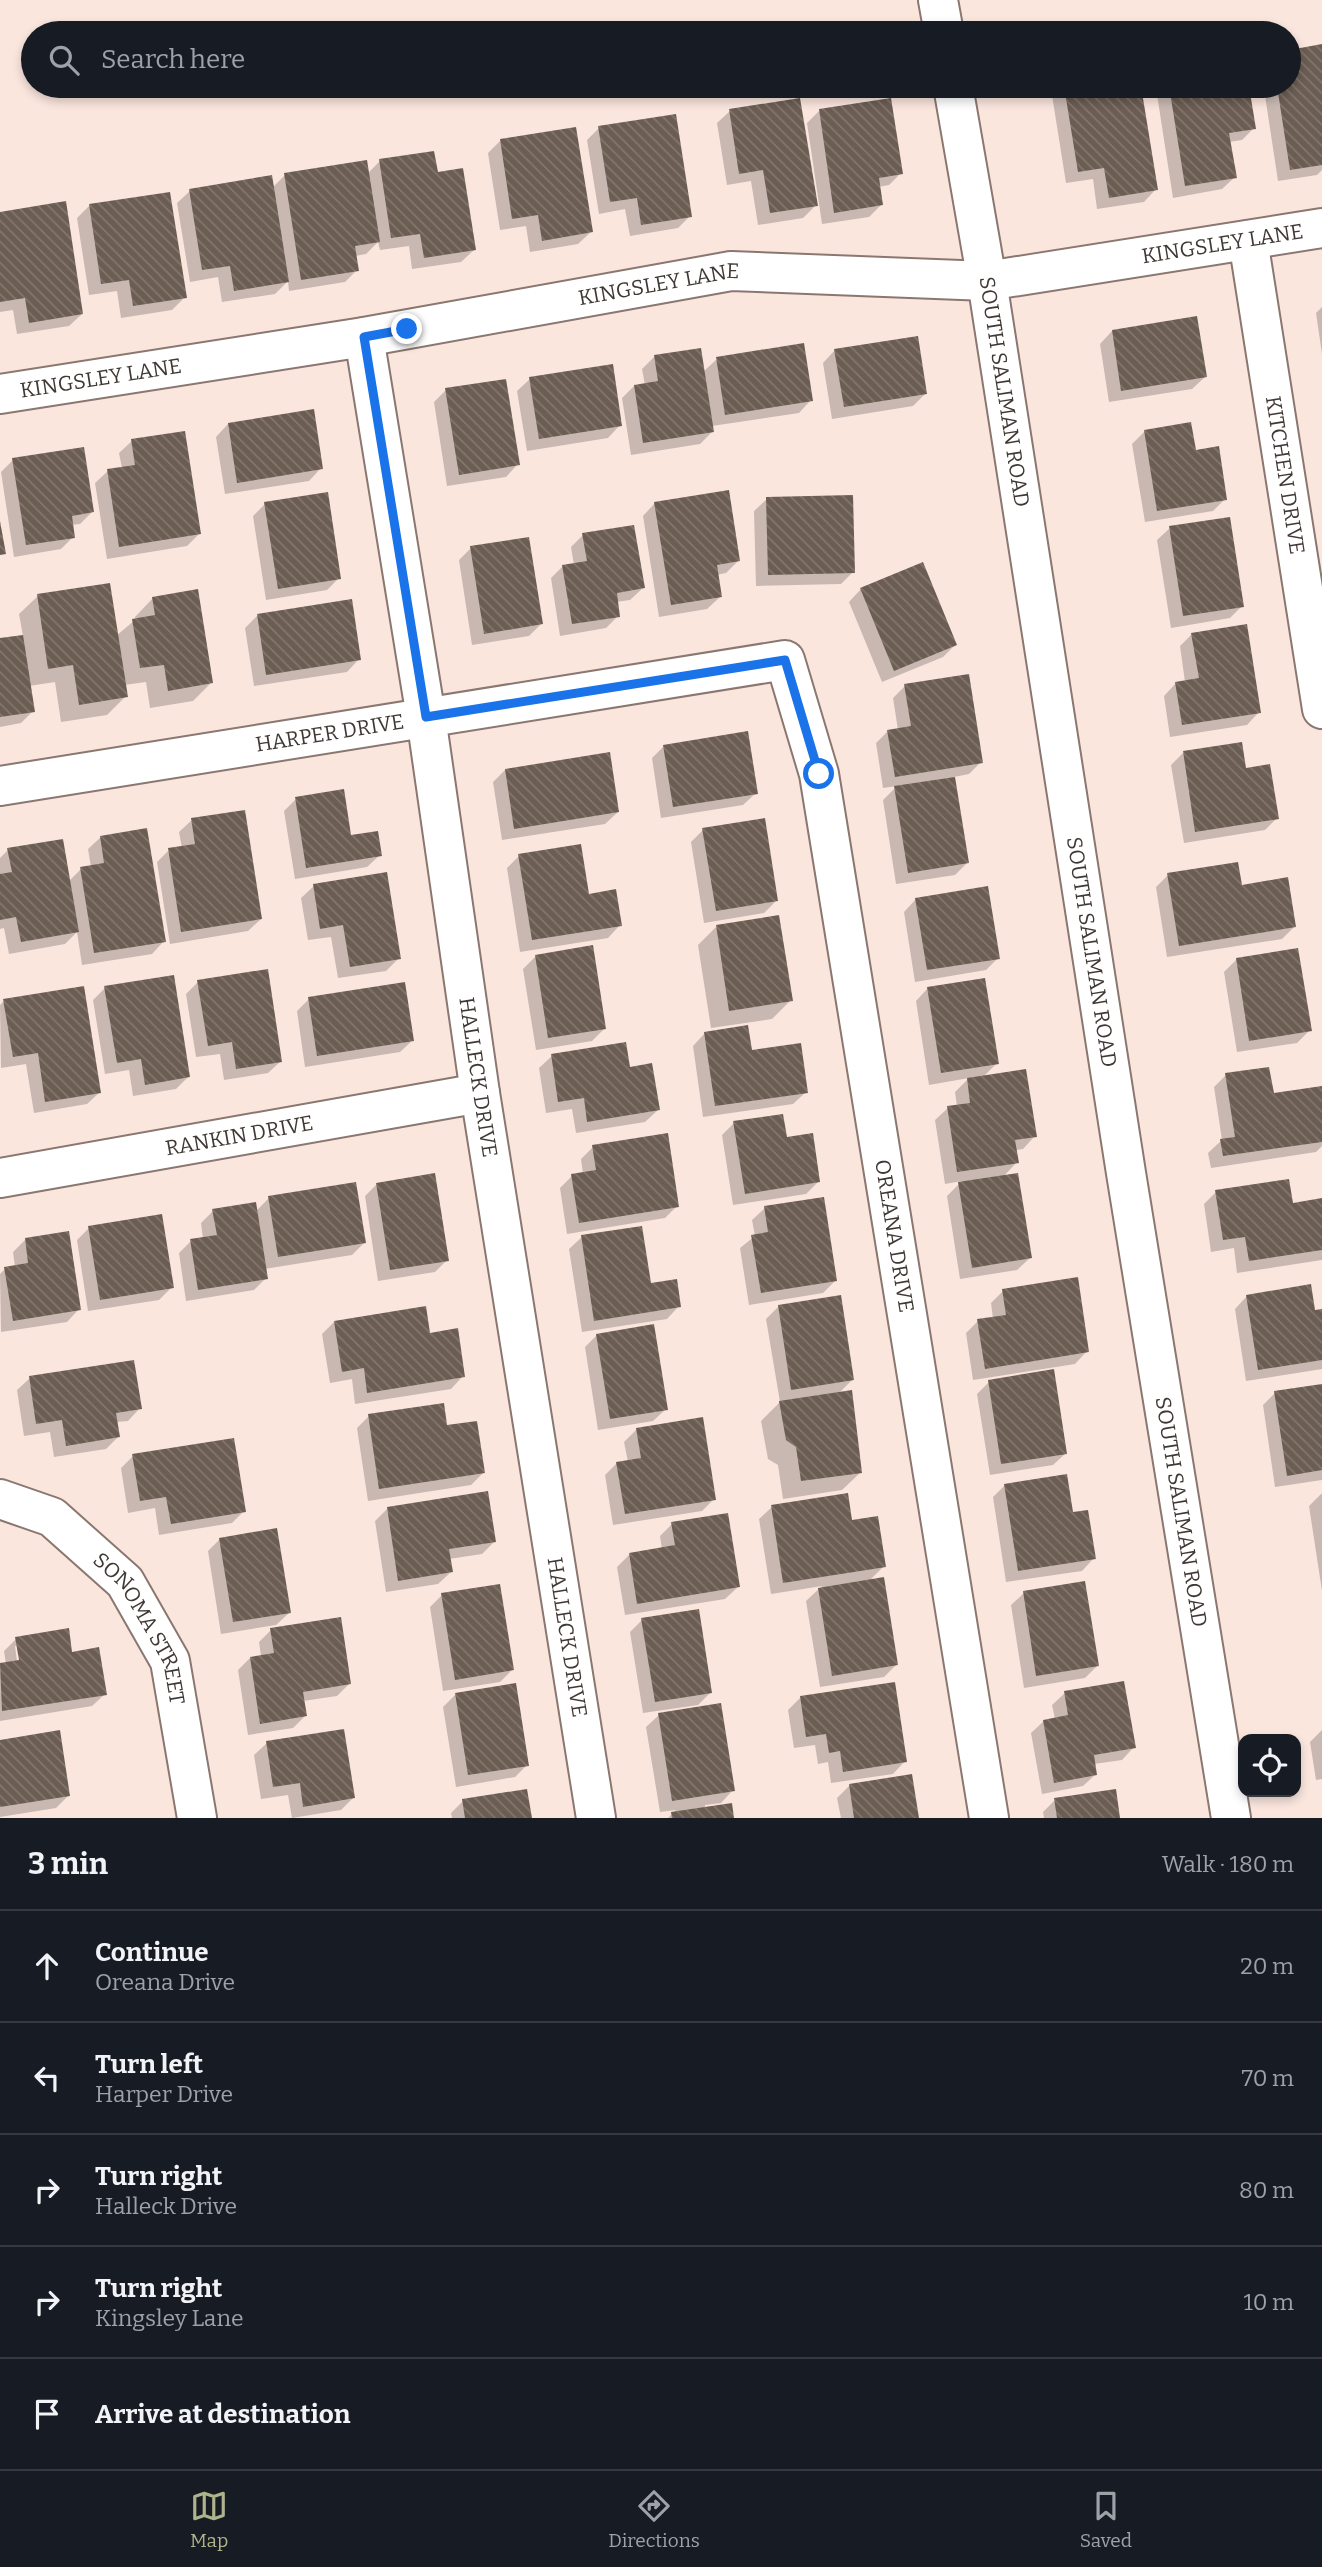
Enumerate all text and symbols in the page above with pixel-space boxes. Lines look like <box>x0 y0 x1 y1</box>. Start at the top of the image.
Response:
search box <box>21 21 1301 98</box>
icon: search <box>45 41 83 79</box>
text: Search here <box>101 44 245 75</box>
street label: KINGSLEY LANE <box>1140 218 1305 269</box>
street label: KINGSLEY LANE <box>576 258 740 311</box>
street label: SOUTH SALIMAN ROAD <box>973 275 1035 509</box>
route end <box>391 313 422 344</box>
street label: KINGSLEY LANE <box>18 353 183 404</box>
street label: KITCHEN DRIVE <box>1260 394 1310 556</box>
street label: HARPER DRIVE <box>254 708 406 758</box>
route start <box>803 758 834 789</box>
street label: SOUTH SALIMAN ROAD <box>1061 835 1122 1069</box>
street label: HALLECK DRIVE <box>453 995 503 1159</box>
street label: RANKIN DRIVE <box>163 1110 315 1161</box>
street label: OREANA DRIVE <box>869 1158 919 1314</box>
street label: SOUTH SALIMAN ROAD <box>1150 1395 1213 1629</box>
street label: SONOMA STREET <box>88 1547 190 1706</box>
street label: HALLECK DRIVE <box>541 1555 593 1719</box>
map controls <box>1238 1734 1301 1797</box>
button: locate <box>1238 1734 1301 1797</box>
text: 3 min <box>28 1846 108 1882</box>
text: Walk · 180 m <box>1162 1850 1294 1878</box>
text: Continue <box>95 1937 209 1968</box>
icon: ahead <box>28 1947 66 1985</box>
text: 20 m <box>1240 1952 1294 1980</box>
text: Oreana Drive <box>95 1968 235 1996</box>
text: Turn left <box>95 2049 203 2080</box>
icon: left <box>28 2059 66 2097</box>
text: 70 m <box>1242 2064 1294 2092</box>
text: Harper Drive <box>95 2080 233 2108</box>
text: Turn right <box>95 2161 222 2192</box>
icon: right <box>28 2171 66 2209</box>
text: 80 m <box>1239 2176 1294 2204</box>
text: Halleck Drive <box>95 2192 237 2220</box>
text: Turn right <box>95 2273 222 2304</box>
icon: right <box>28 2283 66 2321</box>
text: 10 m <box>1243 2288 1294 2316</box>
text: Kingsley Lane <box>95 2304 244 2332</box>
icon: arrive <box>28 2395 66 2433</box>
text: Arrive at destination <box>95 2399 350 2430</box>
tab: Map <box>190 2487 228 2552</box>
tab: Directions <box>608 2487 700 2552</box>
tab: Saved <box>1080 2487 1132 2552</box>

